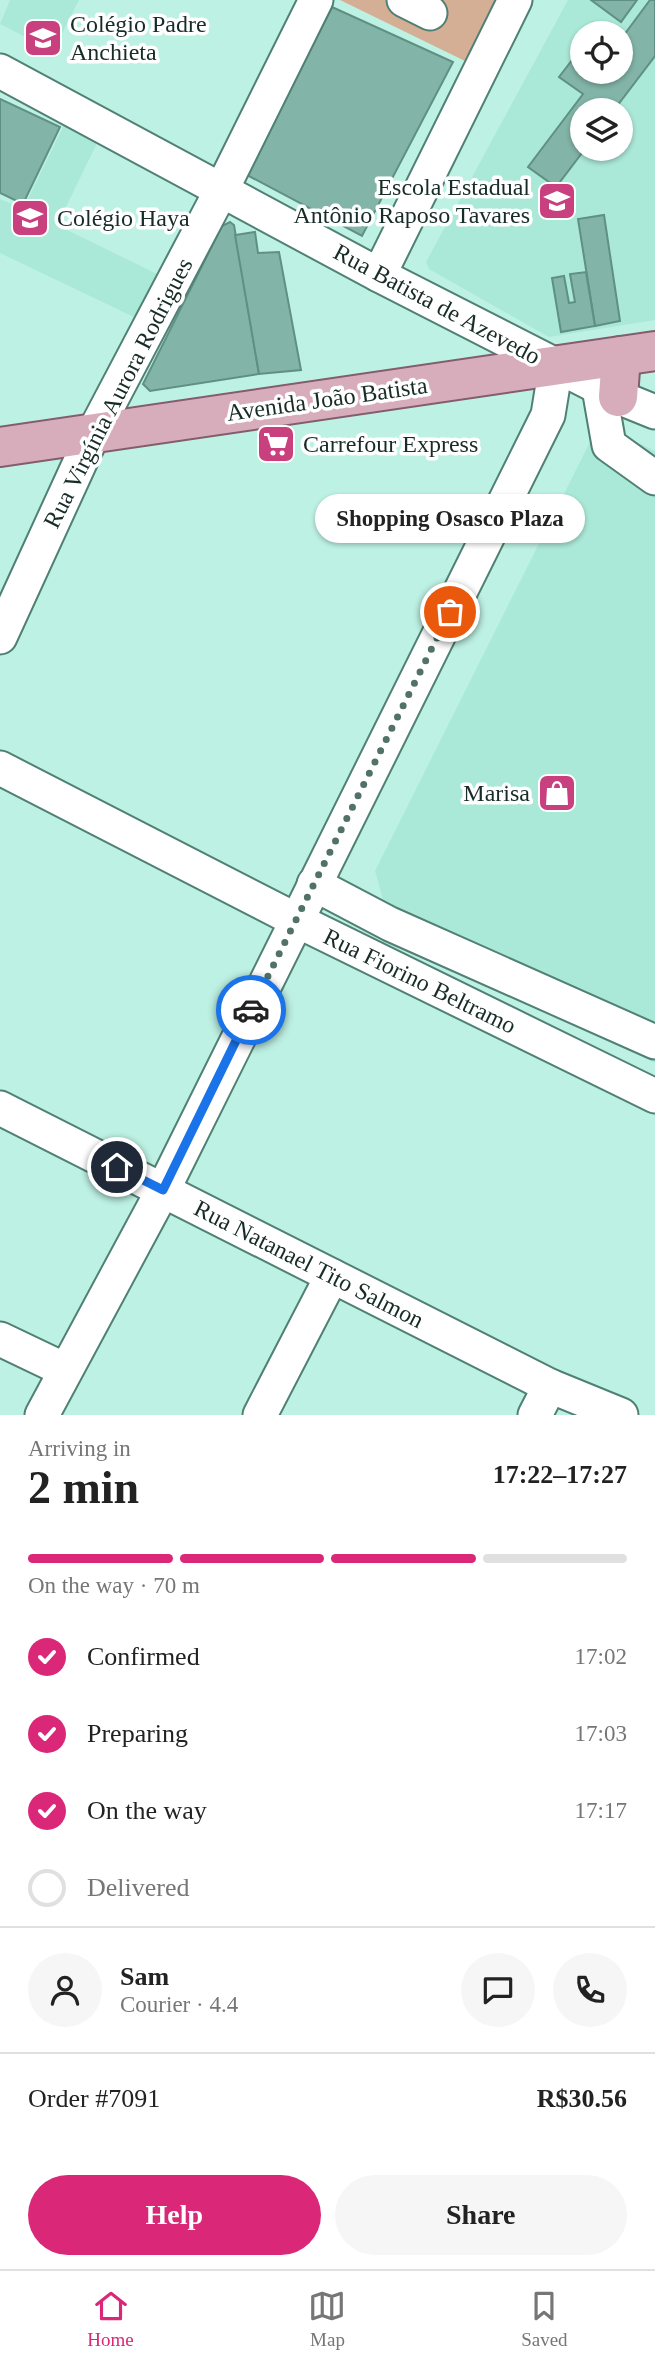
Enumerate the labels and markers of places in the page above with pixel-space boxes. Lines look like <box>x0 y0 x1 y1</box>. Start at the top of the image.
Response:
place label: Colégio Padre Anchieta <box>70 11 207 65</box>
school or university icon: Colégio Padre Anchieta <box>22 17 64 59</box>
place label: Escola Estadual Antônio Raposo Tavares <box>293 174 530 228</box>
school or university icon: Escola Estadual Antônio Raposo Tavares <box>536 180 578 222</box>
school or university icon: Colégio Haya <box>9 197 51 239</box>
place label: Colégio Haya <box>57 205 190 231</box>
supermarket icon: Carrefour Express <box>255 423 297 465</box>
place label: Carrefour Express <box>303 431 478 457</box>
callout: Shopping Osasco Plaza <box>315 493 585 542</box>
pin <box>420 582 480 642</box>
shop icon: Marisa <box>536 772 578 814</box>
place label: Marisa <box>463 780 530 806</box>
pin <box>87 1137 147 1197</box>

